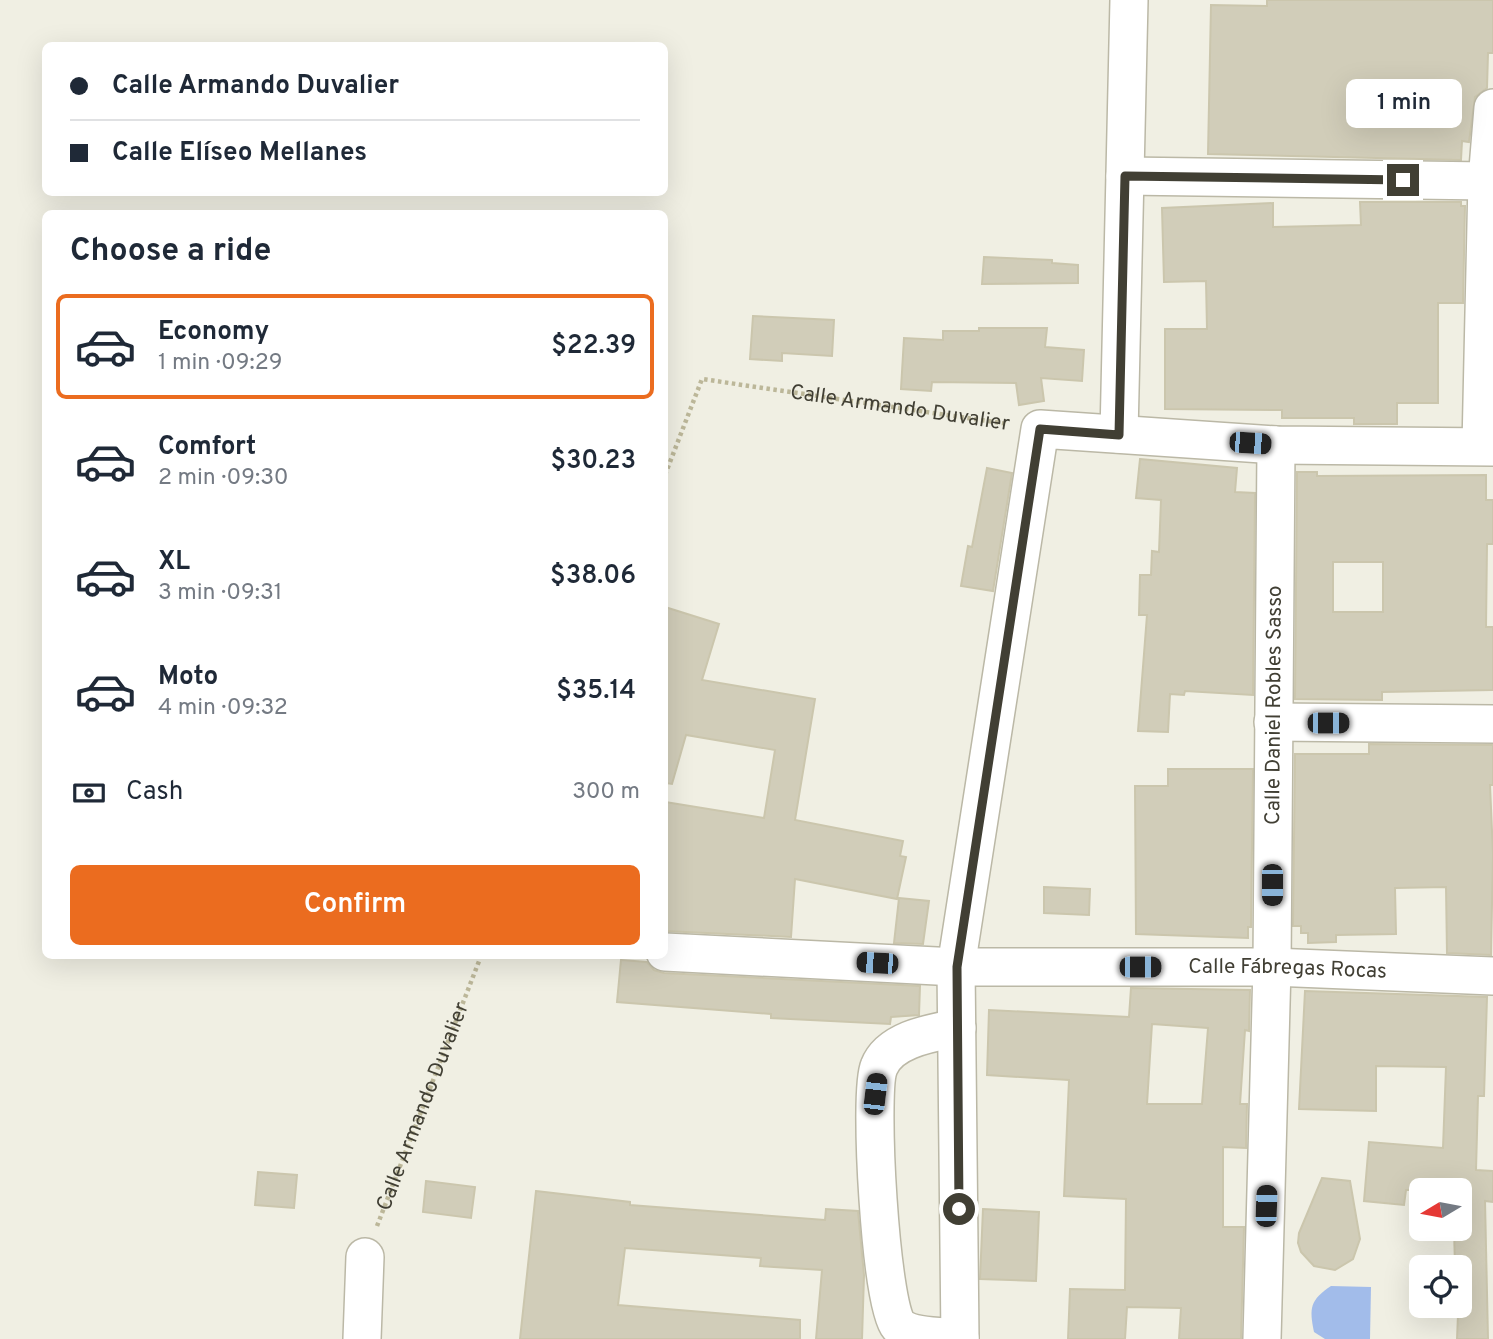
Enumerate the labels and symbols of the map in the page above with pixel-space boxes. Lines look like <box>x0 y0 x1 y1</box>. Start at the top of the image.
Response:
callout: 1 min <box>1345 78 1461 128</box>
route end <box>1387 164 1419 196</box>
street label: Calle Armando Duvalier <box>788 379 1012 438</box>
car <box>1229 431 1272 455</box>
street label: Calle Daniel Robles Sasso <box>1260 585 1288 825</box>
car <box>1308 713 1350 734</box>
car <box>1262 864 1283 906</box>
car <box>856 951 899 975</box>
street label: Calle Fábregas Rocas <box>1188 954 1387 985</box>
car <box>1120 957 1162 978</box>
street label: Calle Armando Duvalier <box>371 998 475 1215</box>
car <box>863 1072 888 1116</box>
north arrow <box>1409 1178 1472 1241</box>
car <box>1255 1185 1278 1227</box>
route start <box>943 1193 975 1225</box>

